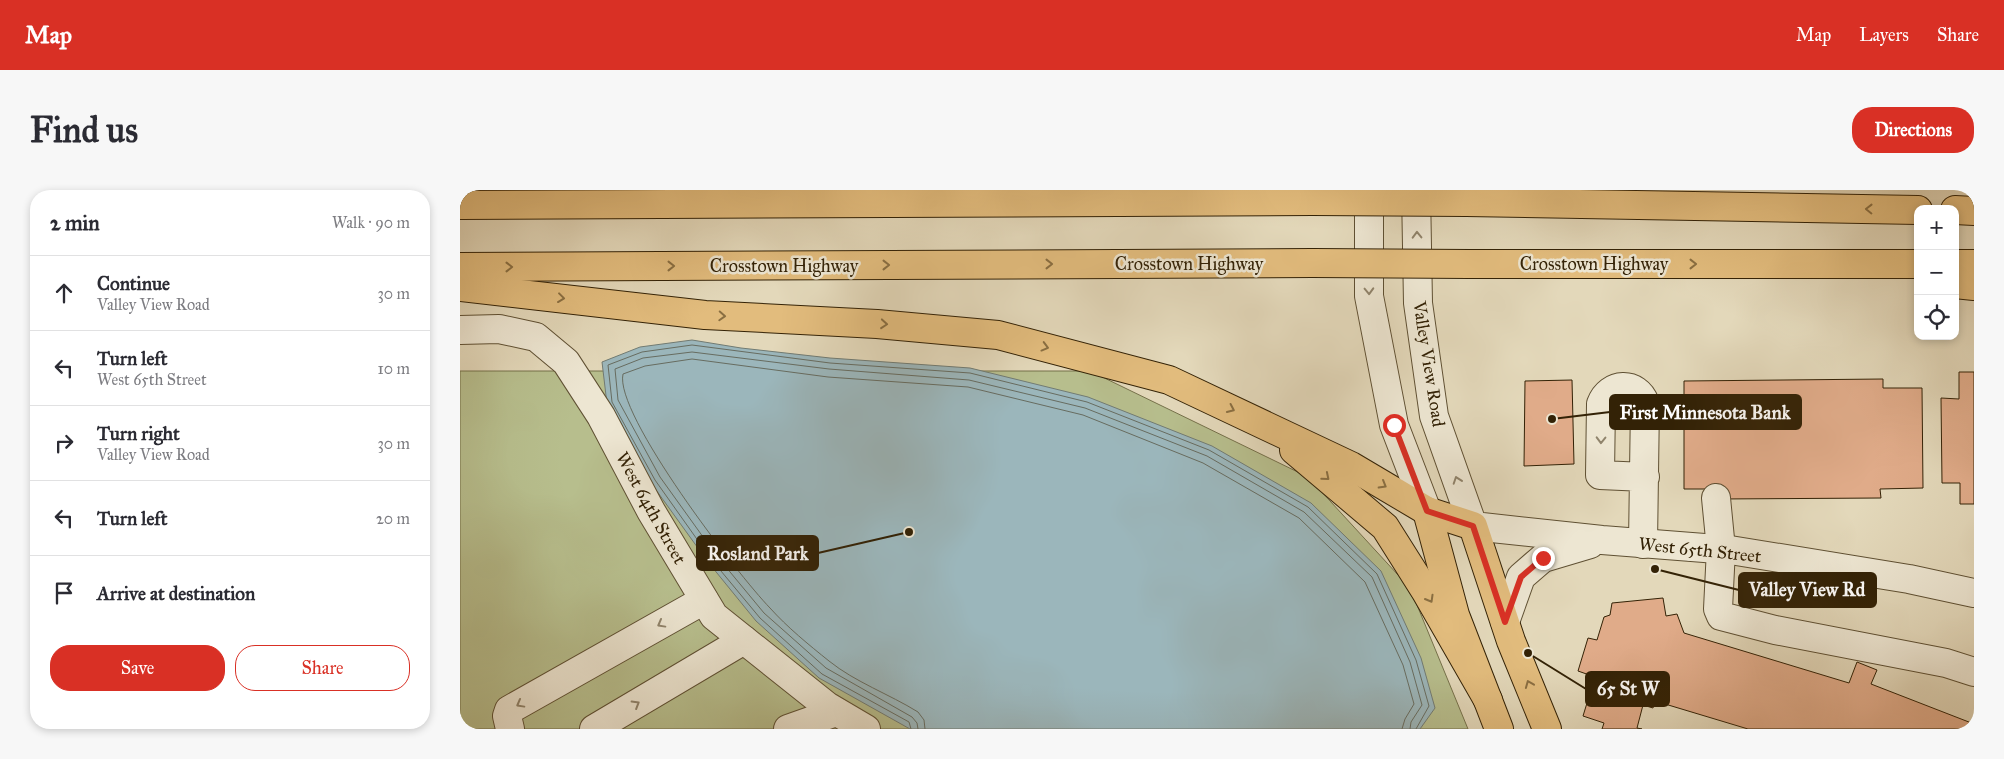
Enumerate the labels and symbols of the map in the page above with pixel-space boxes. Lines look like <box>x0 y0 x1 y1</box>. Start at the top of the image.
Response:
one-way arrow <box>1865 204 1872 214</box>
one-way arrow <box>1412 231 1422 238</box>
street label: Crosstown Highway <box>1115 253 1264 276</box>
street label: Crosstown Highway <box>1520 253 1669 276</box>
street label: Crosstown Highway <box>710 255 859 278</box>
one-way arrow <box>1045 259 1053 269</box>
one-way arrow <box>1689 259 1697 269</box>
one-way arrow <box>882 260 890 270</box>
one-way arrow <box>668 261 675 271</box>
one-way arrow <box>505 262 513 272</box>
one-way arrow <box>1364 288 1374 295</box>
one-way arrow <box>557 292 565 303</box>
street label: Valley View Road <box>1408 299 1450 428</box>
one-way arrow <box>718 311 726 321</box>
one-way arrow <box>881 319 889 330</box>
one-way arrow <box>1040 341 1049 352</box>
callout: First Minnesota Bank <box>1610 395 1801 429</box>
text: First Minnesota Bank <box>1620 401 1792 424</box>
one-way arrow <box>1226 403 1235 414</box>
route start <box>1383 414 1406 437</box>
one-way arrow <box>1596 437 1606 445</box>
street label: West 64th Street <box>611 448 691 568</box>
one-way arrow <box>1321 471 1330 480</box>
one-way arrow <box>1453 476 1463 485</box>
one-way arrow <box>1378 479 1387 489</box>
street label: West 65th Street <box>1638 533 1763 567</box>
callout: Rosland Park <box>697 536 818 570</box>
text: Rosland Park <box>707 542 810 565</box>
route end <box>1532 547 1555 570</box>
callout: Valley View Rd <box>1739 573 1876 607</box>
text: Valley View Rd <box>1748 578 1866 602</box>
one-way arrow <box>1424 594 1434 603</box>
one-way arrow <box>658 617 667 627</box>
callout: 65 St W <box>1586 672 1669 706</box>
text: 65 St W <box>1597 677 1660 700</box>
one-way arrow <box>1524 680 1535 689</box>
one-way arrow <box>516 697 525 707</box>
one-way arrow <box>630 701 639 711</box>

